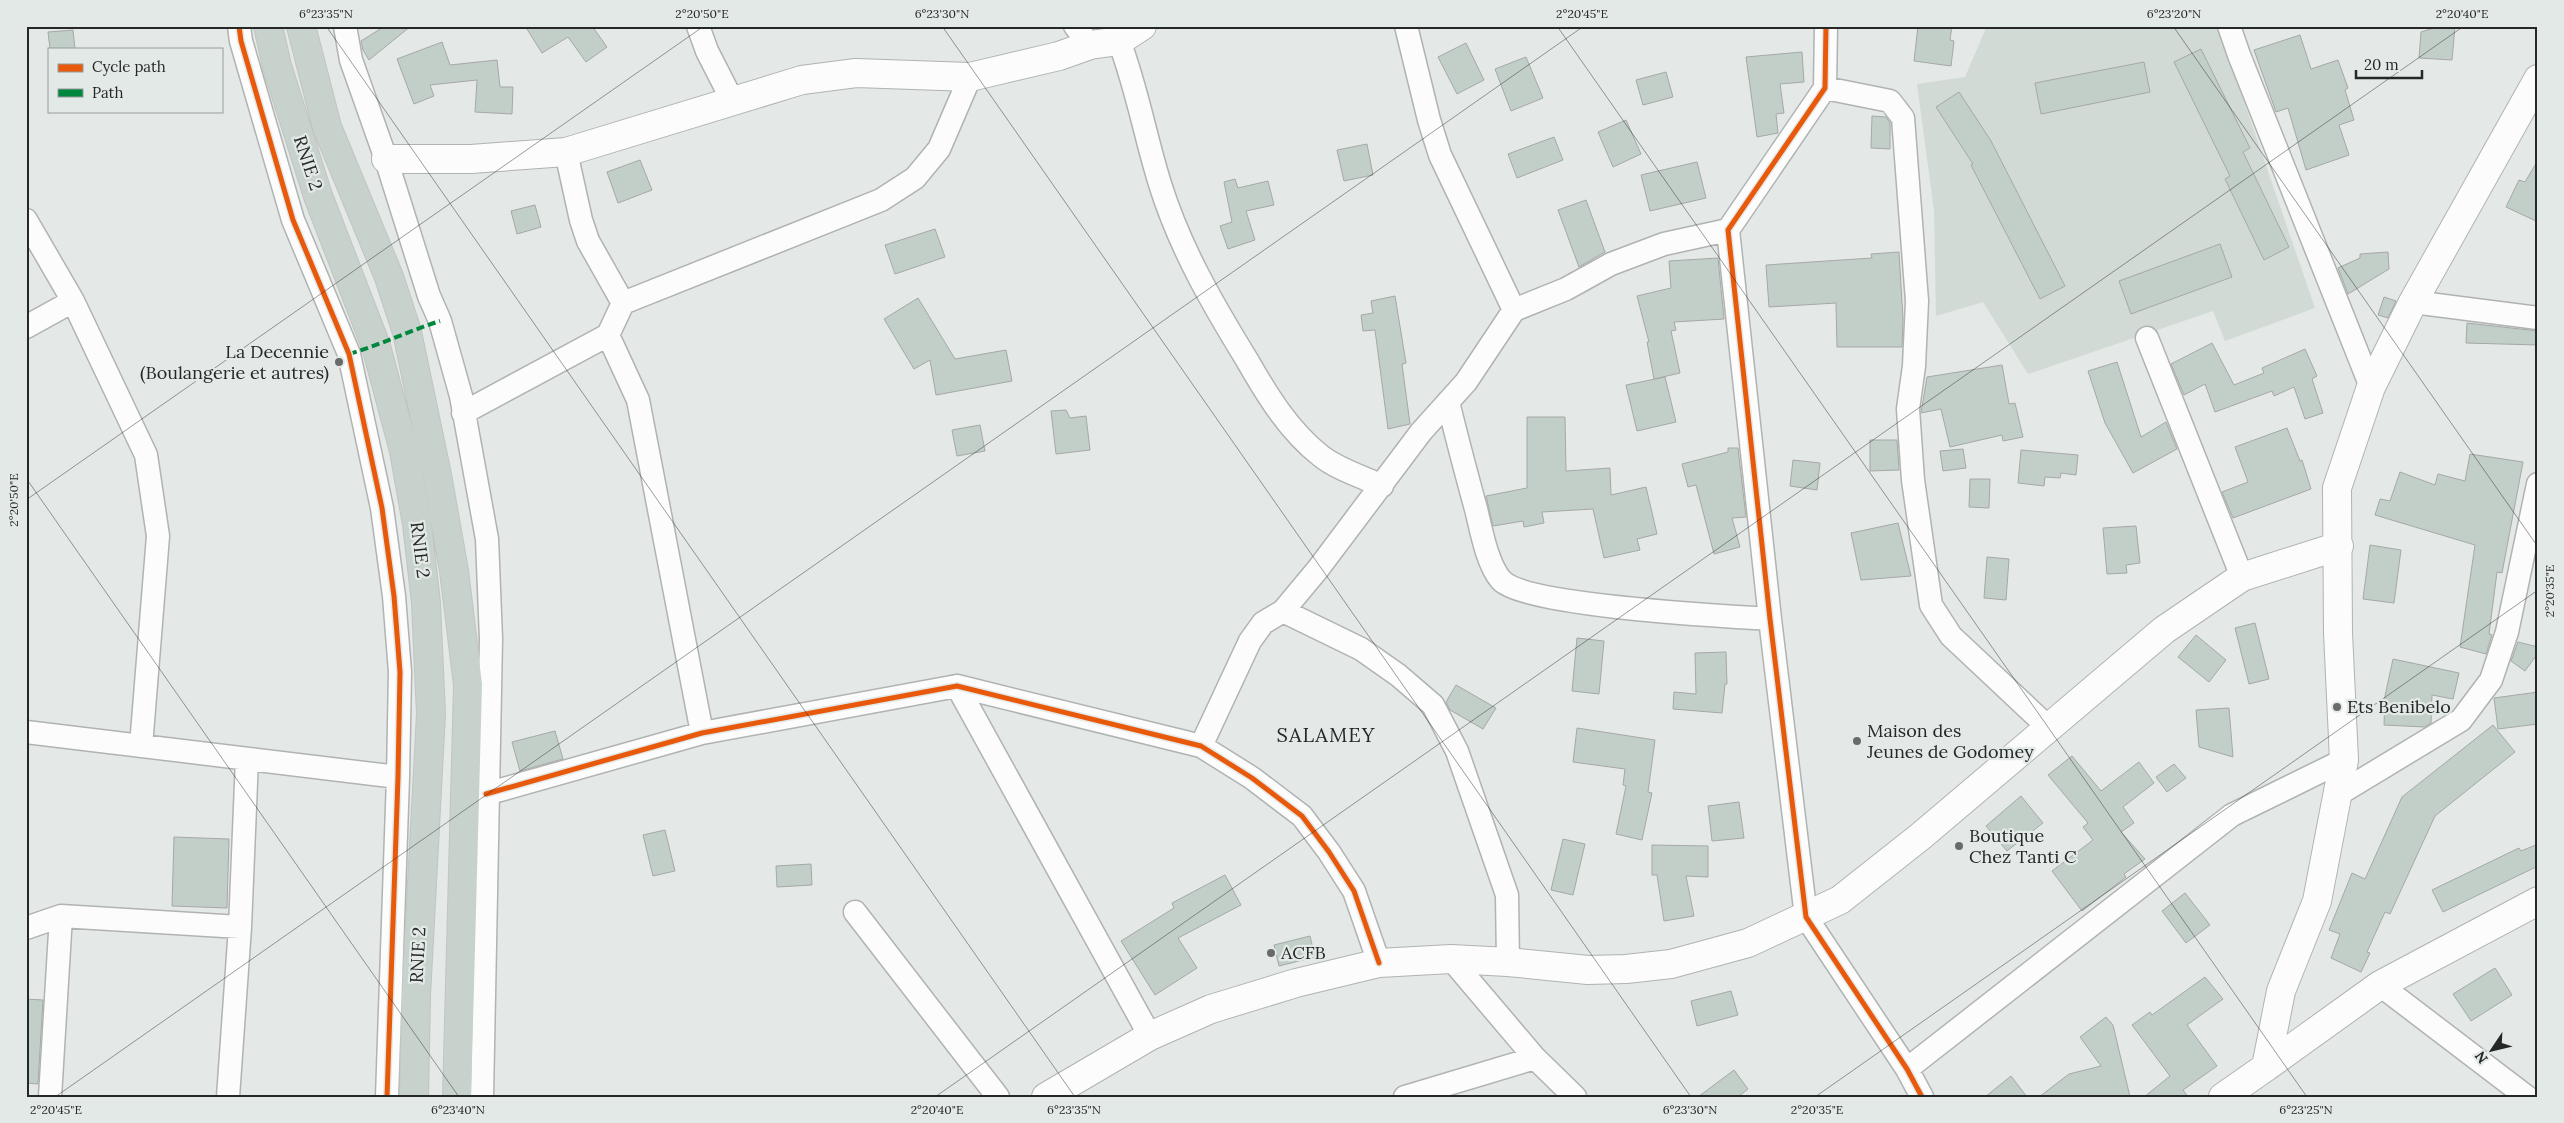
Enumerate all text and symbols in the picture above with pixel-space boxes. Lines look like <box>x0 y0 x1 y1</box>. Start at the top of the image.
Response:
text: 6°23'35"N <box>299 6 353 21</box>
text: 2°20'50"E <box>675 6 729 21</box>
text: 6°23'30"N <box>915 6 969 21</box>
text: 2°20'45"E <box>1556 6 1608 21</box>
text: 6°23'20"N <box>2147 6 2201 21</box>
text: 2°20'40"E <box>2436 6 2488 21</box>
legend <box>48 48 222 112</box>
scale bar <box>2356 48 2423 80</box>
text: 20 m <box>2364 55 2399 74</box>
text: Cycle path <box>92 57 166 76</box>
text: Path <box>92 83 123 102</box>
street label: RNIE 2 <box>289 132 328 193</box>
place label: La Decennie (Boulangerie et autres) <box>140 340 329 384</box>
marker: La Decennie (Boulangerie et autres) <box>333 356 345 368</box>
text: 2°20'50"E <box>6 473 21 527</box>
street label: RNIE 2 <box>406 520 435 579</box>
text: 2°20'35"E <box>2542 565 2557 617</box>
place label: Ets Benibelo <box>2347 695 2451 718</box>
marker: Ets Benibelo <box>2331 701 2343 713</box>
place label: Maison des Jeunes de Godomey <box>1866 719 2034 763</box>
district label: SALAMEY <box>1277 722 1375 747</box>
marker: Maison des Jeunes de Godomey <box>1851 735 1863 747</box>
place label: Boutique Chez Tanti C <box>1969 824 2077 868</box>
marker: Boutique Chez Tanti C <box>1953 840 1965 852</box>
street label: RNIE 2 <box>405 926 430 984</box>
place label: ACFB <box>1280 941 1326 964</box>
marker: ACFB <box>1265 947 1277 959</box>
north arrow <box>2466 1026 2516 1076</box>
text: N <box>2471 1048 2492 1067</box>
text: 2°20'45"E <box>30 1102 82 1117</box>
text: 6°23'40"N <box>431 1102 485 1117</box>
text: 2°20'40"E <box>911 1102 963 1117</box>
text: 6°23'35"N <box>1047 1102 1101 1117</box>
text: 6°23'30"N <box>1663 1102 1717 1117</box>
text: 2°20'35"E <box>1791 1102 1843 1117</box>
text: 6°23'25"N <box>2279 1102 2333 1117</box>

